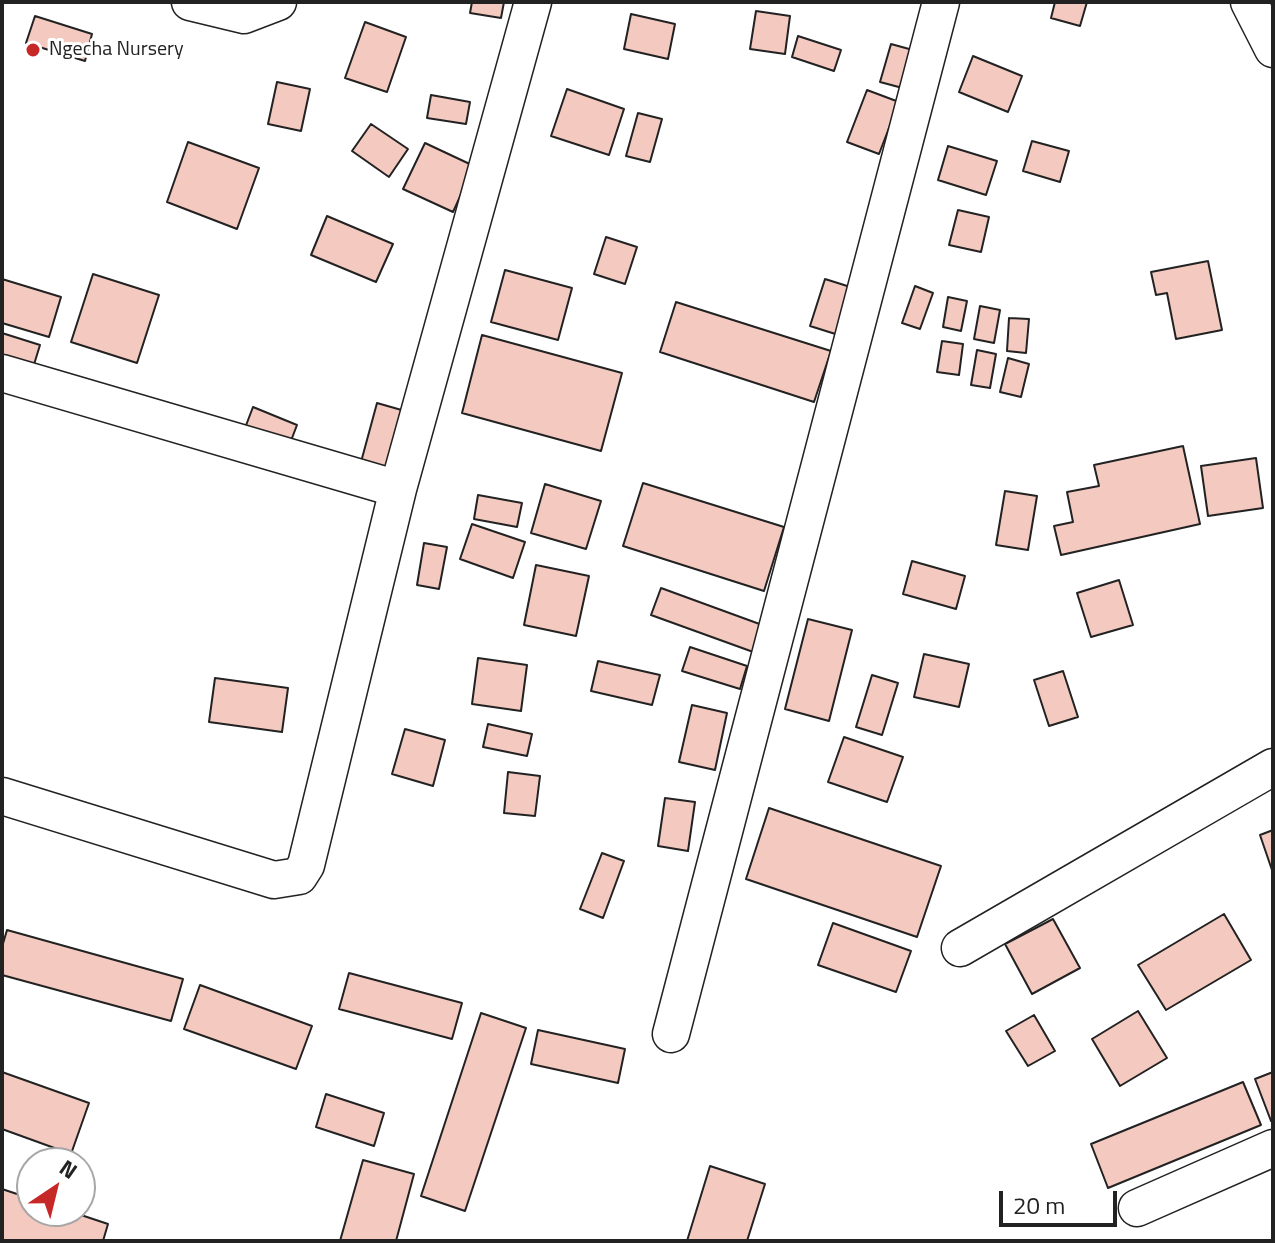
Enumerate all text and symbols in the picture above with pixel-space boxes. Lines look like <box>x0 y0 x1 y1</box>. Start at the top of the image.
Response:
place label: Ngecha Nursery <box>49 38 184 62</box>
marker: Ngecha Nursery <box>24 41 42 59</box>
north arrow <box>16 1147 96 1227</box>
text: N <box>53 1151 85 1187</box>
scale bar <box>1003 1175 1121 1225</box>
text: 20 m <box>1013 1187 1065 1223</box>

